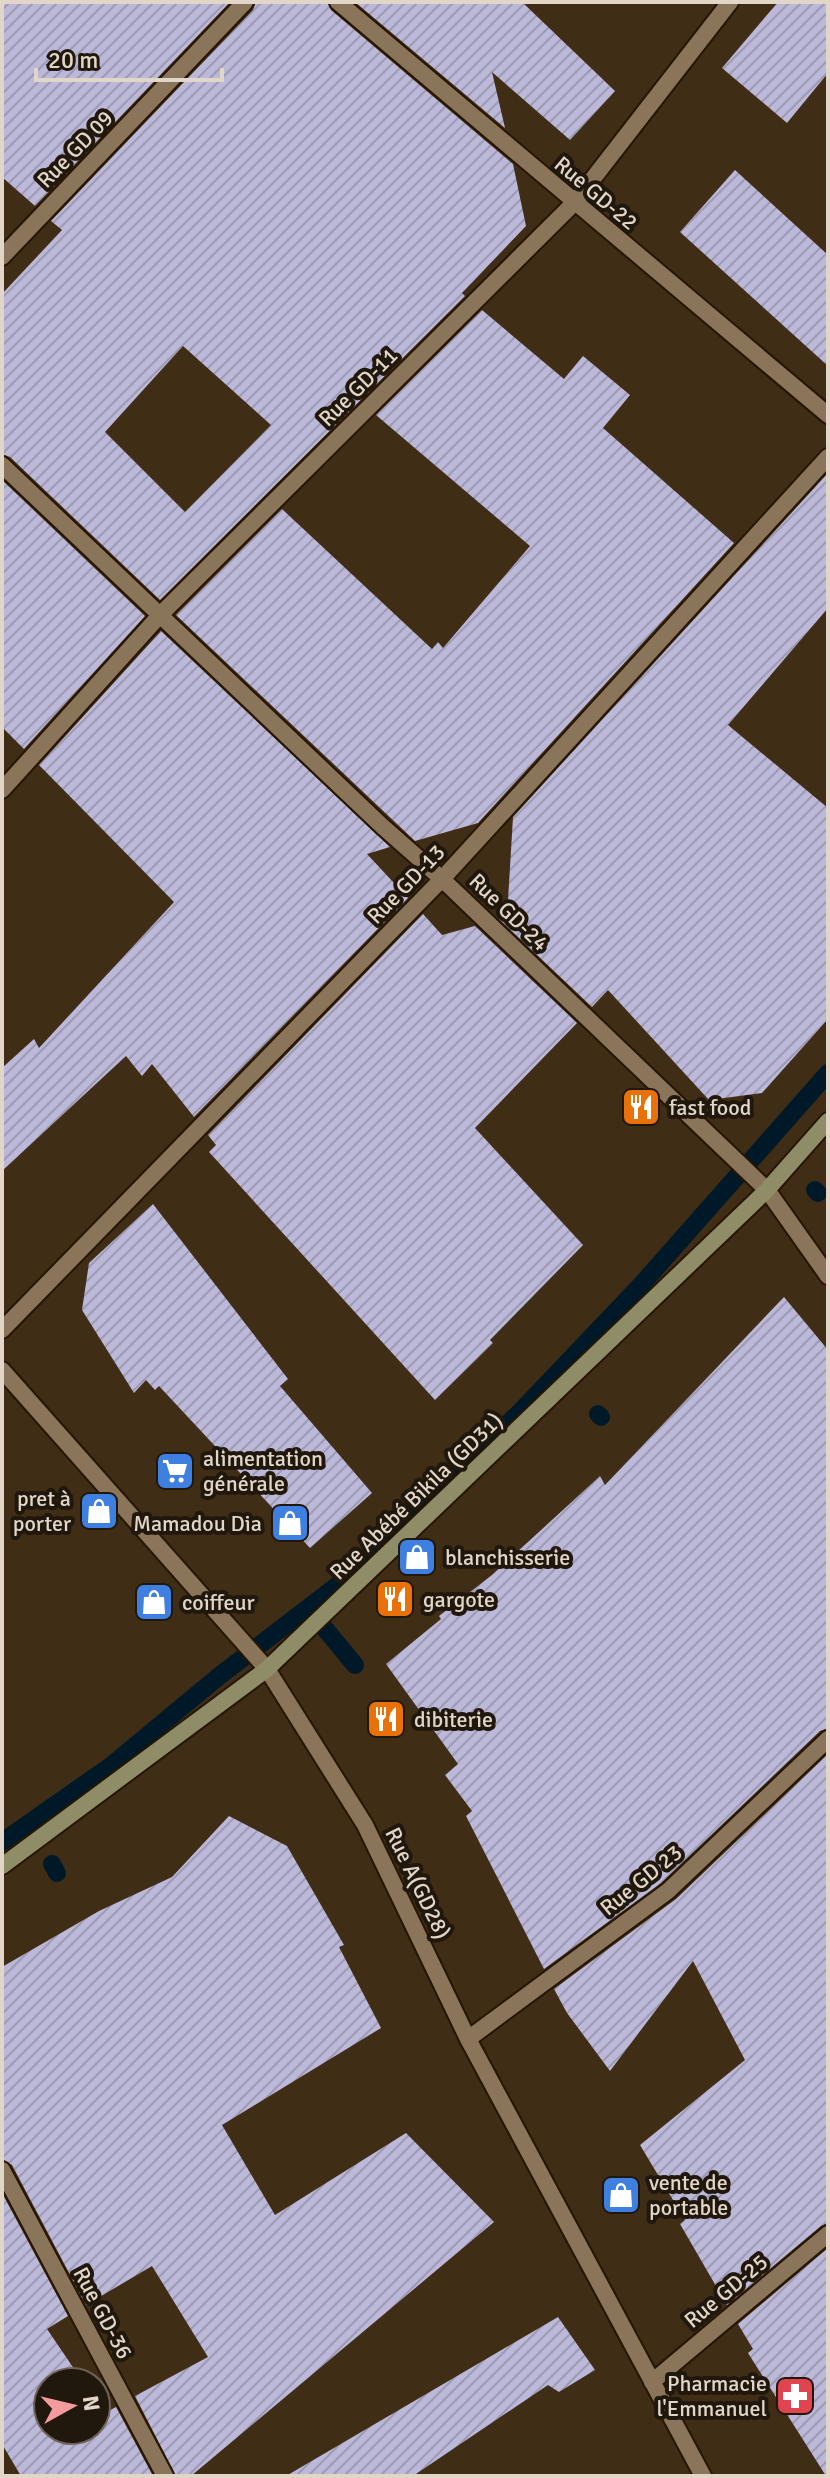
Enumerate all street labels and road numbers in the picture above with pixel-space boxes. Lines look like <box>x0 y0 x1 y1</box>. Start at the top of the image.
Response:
street label: Rue GD 09 <box>31 105 119 193</box>
street label: Rue GD-22 <box>549 150 643 236</box>
street label: Rue GD-11 <box>313 342 403 432</box>
street label: Rue GD-13 <box>361 838 451 930</box>
street label: Rue GD-24 <box>463 867 555 957</box>
street label: Rue Abébé Bikila (GD31) <box>324 1407 508 1585</box>
street label: Rue A(GD28) <box>379 1823 457 1943</box>
street label: Rue GD 23 <box>595 1839 687 1921</box>
street label: Rue GD-25 <box>679 2248 773 2334</box>
street label: Rue GD-36 <box>68 2262 138 2364</box>

